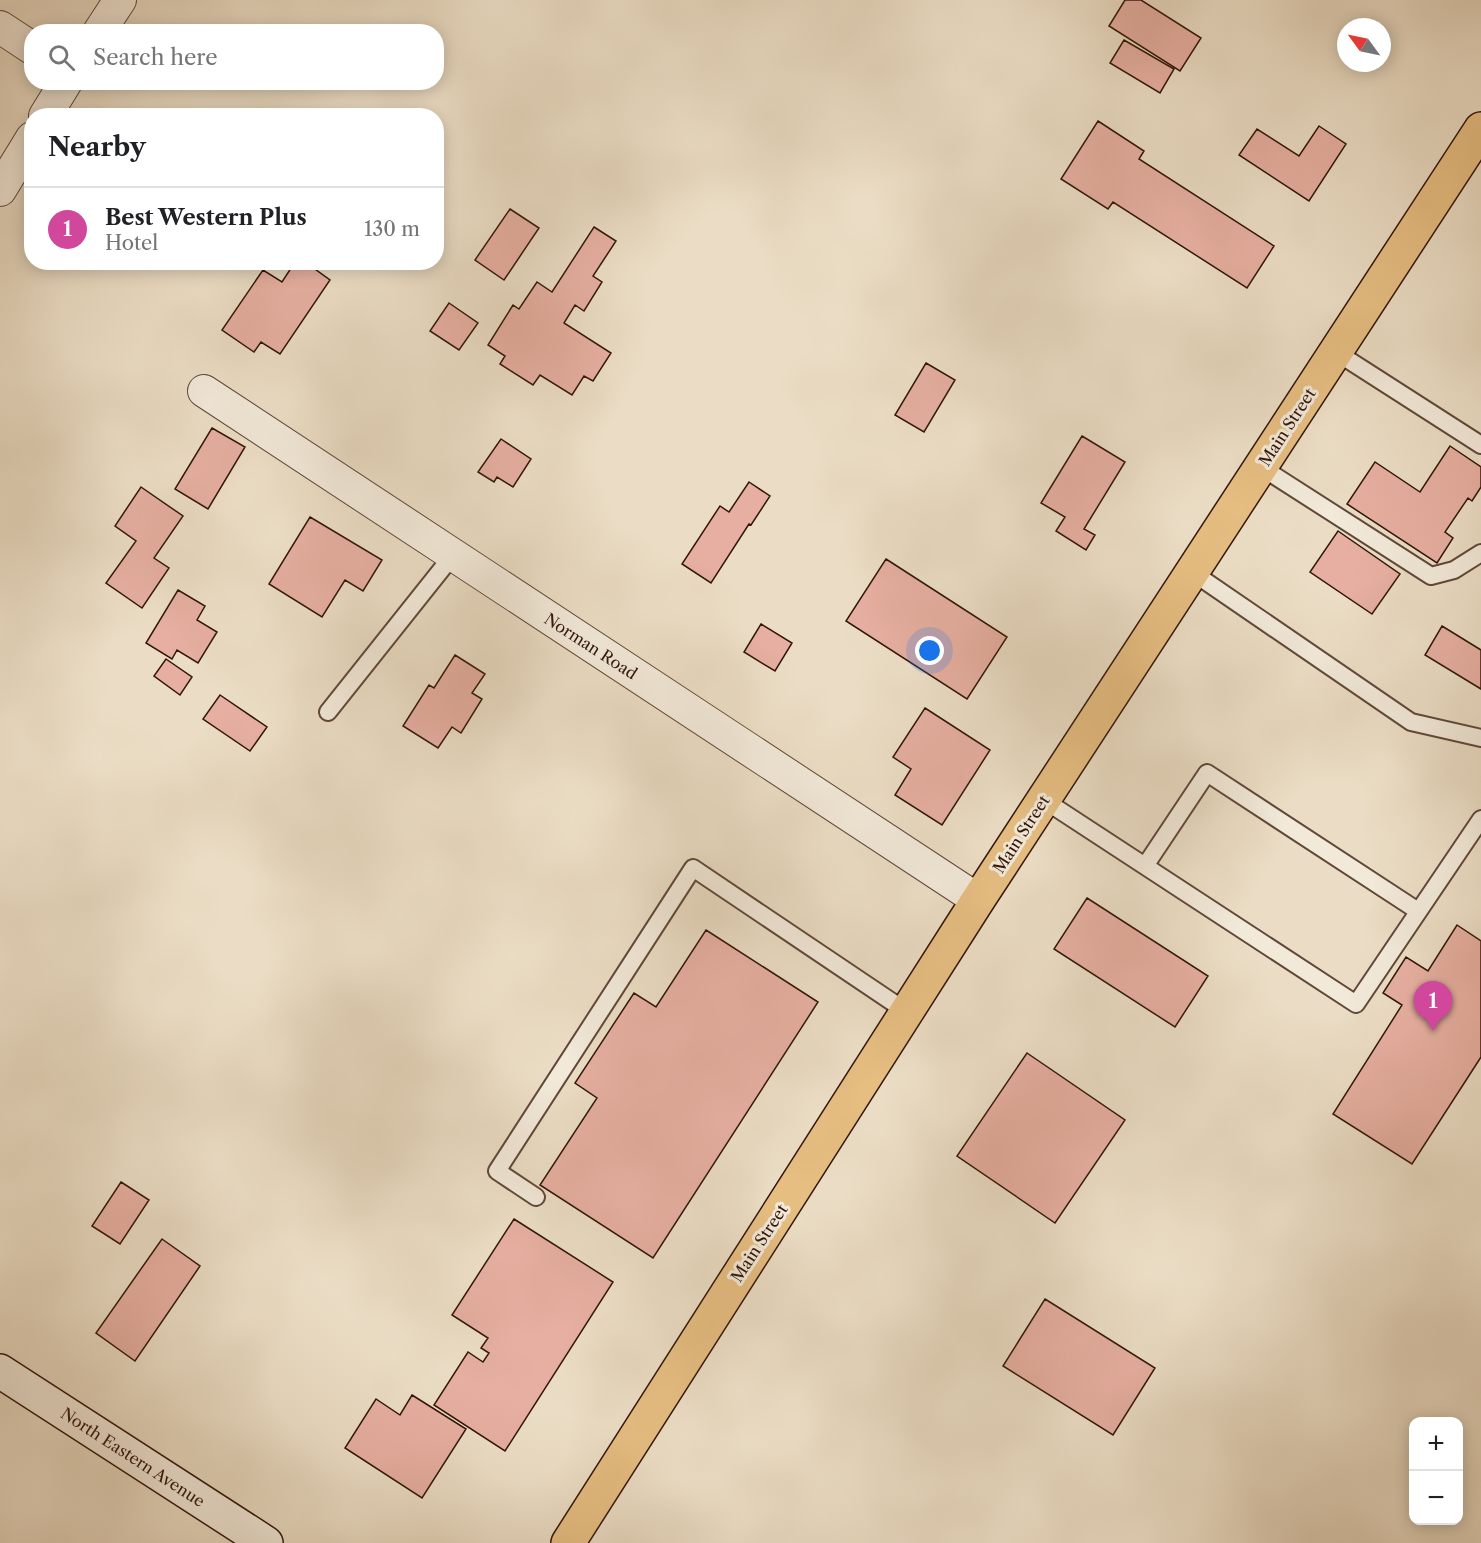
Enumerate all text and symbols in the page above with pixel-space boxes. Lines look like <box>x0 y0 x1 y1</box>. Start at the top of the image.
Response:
north arrow <box>1337 18 1391 72</box>
search box <box>24 24 444 90</box>
icon: search <box>45 41 78 74</box>
text: Search here <box>93 44 218 71</box>
text: Nearby <box>48 131 146 163</box>
text: Best Western Plus <box>105 204 307 231</box>
text: 1 <box>63 217 72 241</box>
text: 130 m <box>364 217 420 241</box>
text: Hotel <box>105 231 158 255</box>
street label: Main Street <box>1254 384 1320 470</box>
street label: Norman Road <box>541 609 641 684</box>
your location <box>915 636 944 665</box>
street label: Main Street <box>988 791 1054 877</box>
pin: 1 <box>1414 982 1452 1031</box>
street label: Main Street <box>726 1200 792 1286</box>
street label: North Eastern Avenue <box>57 1403 209 1511</box>
map controls <box>1409 1417 1463 1525</box>
button: + <box>1409 1417 1463 1471</box>
button: − <box>1409 1471 1463 1525</box>

